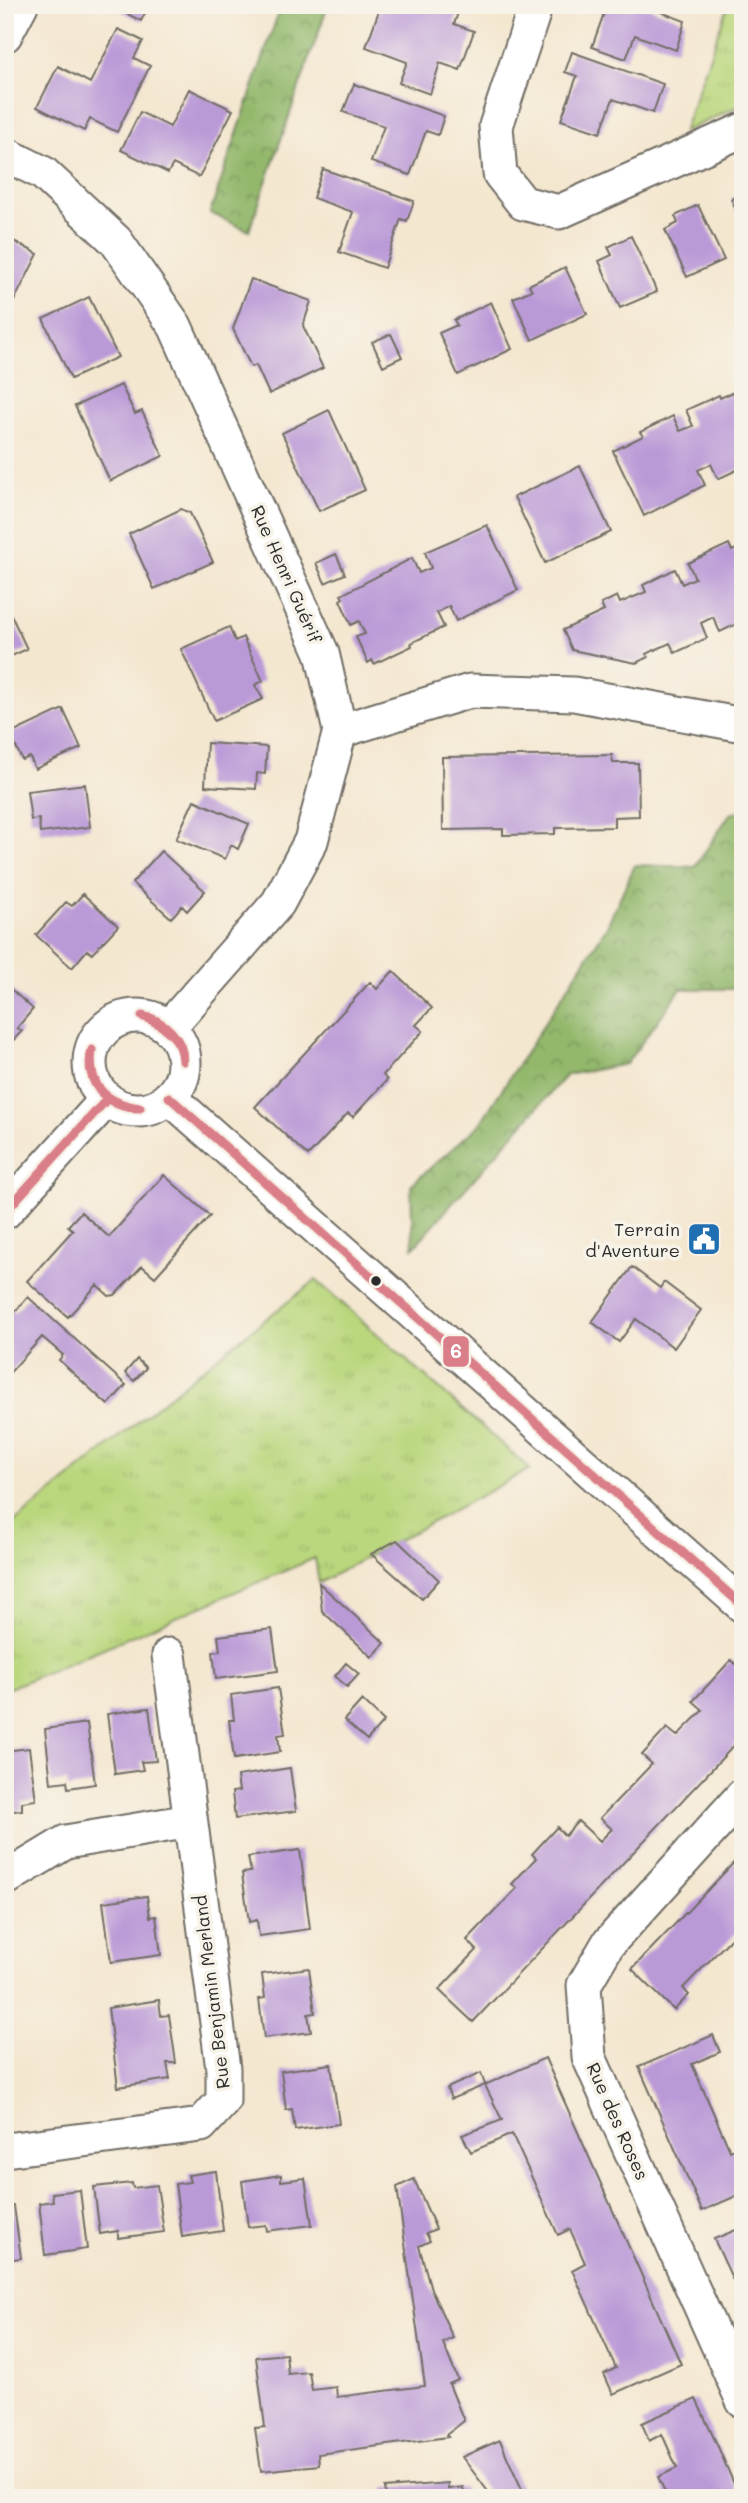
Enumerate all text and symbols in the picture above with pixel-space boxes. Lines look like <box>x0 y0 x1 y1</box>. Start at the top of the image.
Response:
street label: Rue Henri Guérif <box>246 501 329 648</box>
place label: Terrain d'Aventure <box>585 1217 680 1262</box>
public building icon: Terrain d'Aventure <box>685 1220 723 1258</box>
unlabelled marker <box>369 1274 383 1288</box>
line badge: 6 <box>442 1335 470 1368</box>
text: 6 <box>450 1338 462 1363</box>
street label: Rue Benjamin Merland <box>187 1894 235 2090</box>
street label: Rue des Roses <box>581 2058 655 2184</box>

